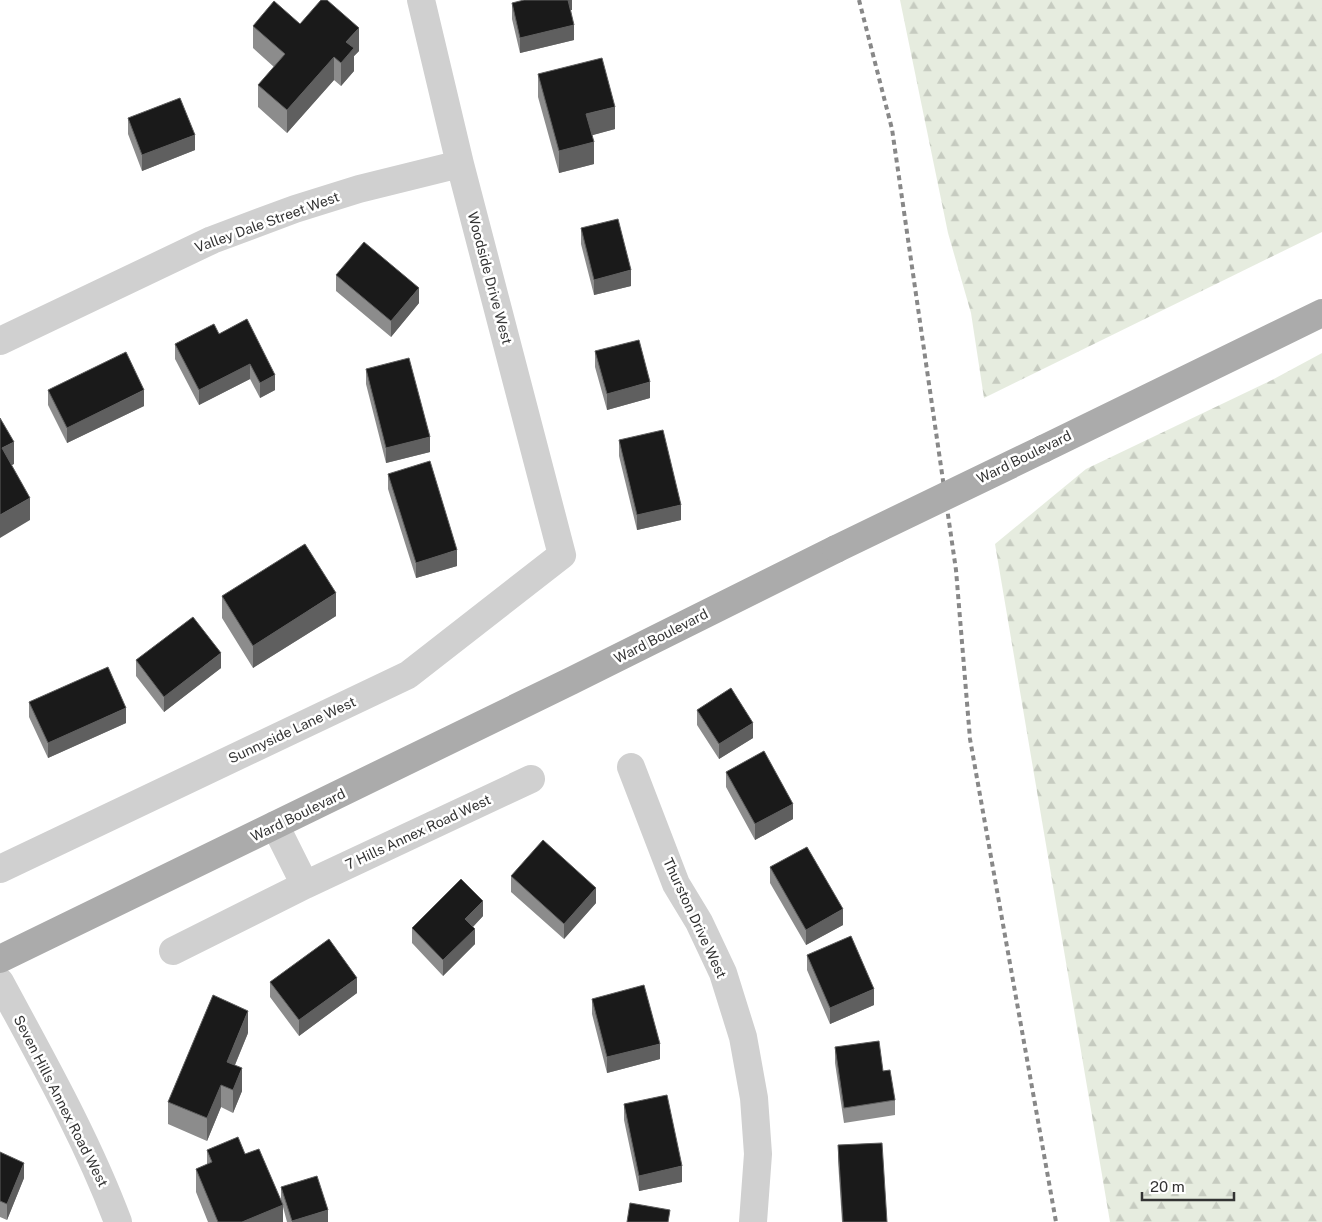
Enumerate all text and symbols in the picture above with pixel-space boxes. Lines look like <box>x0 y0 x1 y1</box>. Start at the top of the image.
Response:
street label: Valley Dale Street West <box>193 188 341 256</box>
street label: Woodside Drive West <box>465 210 515 346</box>
street label: Ward Boulevard <box>974 427 1074 487</box>
street label: Ward Boulevard <box>611 605 711 667</box>
street label: Sunnyside Lane West <box>226 693 358 767</box>
street label: Ward Boulevard <box>248 785 348 845</box>
street label: 7 Hills Annex Road West <box>343 791 493 873</box>
street label: Thurston Drive West <box>660 855 730 981</box>
street label: Seven Hills Annex Road West <box>11 1013 111 1189</box>
scale bar <box>1142 1170 1234 1202</box>
text: 20 m <box>1150 1178 1185 1195</box>

